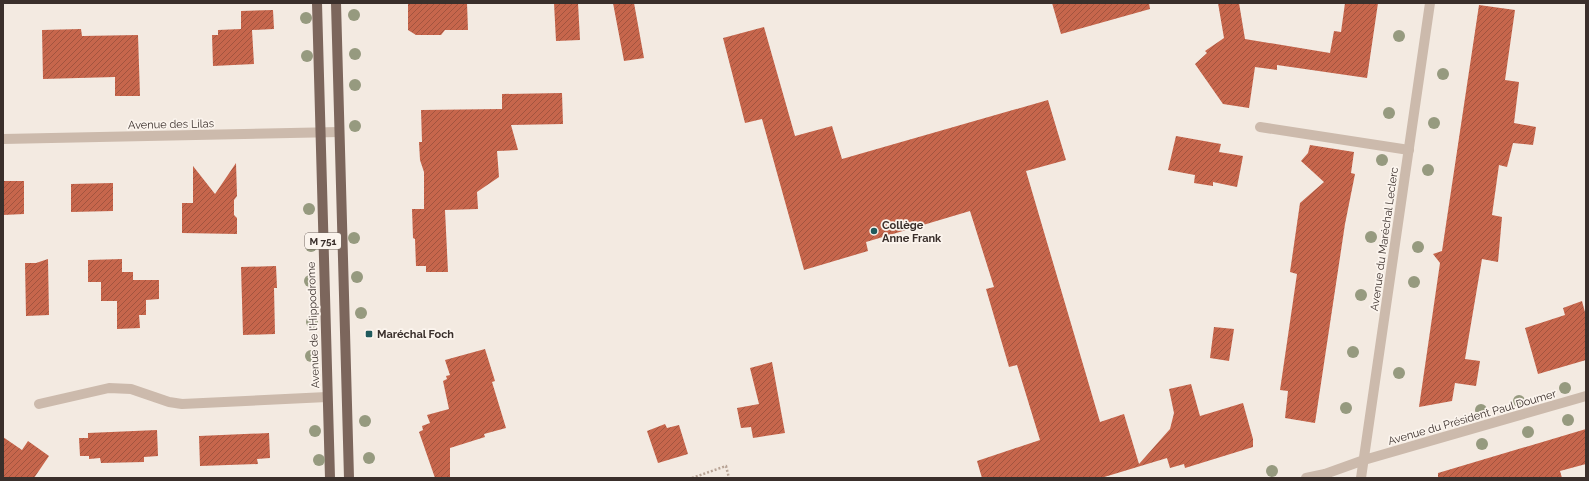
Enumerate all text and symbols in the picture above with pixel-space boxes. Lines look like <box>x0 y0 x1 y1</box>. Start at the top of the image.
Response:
street label: Avenue des Lilas <box>128 117 214 132</box>
street label: Avenue du Maréchal Leclerc <box>1368 166 1401 312</box>
place label: Collège Anne Frank <box>882 219 942 245</box>
marker: Collège Anne Frank <box>869 226 879 236</box>
road number: M 751 <box>305 233 341 249</box>
street label: Avenue de l'Hippodrome <box>305 261 322 389</box>
place label: Maréchal Foch <box>377 328 454 341</box>
marker: Maréchal Foch <box>364 329 374 339</box>
street label: Avenue du Président Paul Doumer <box>1386 387 1558 448</box>

